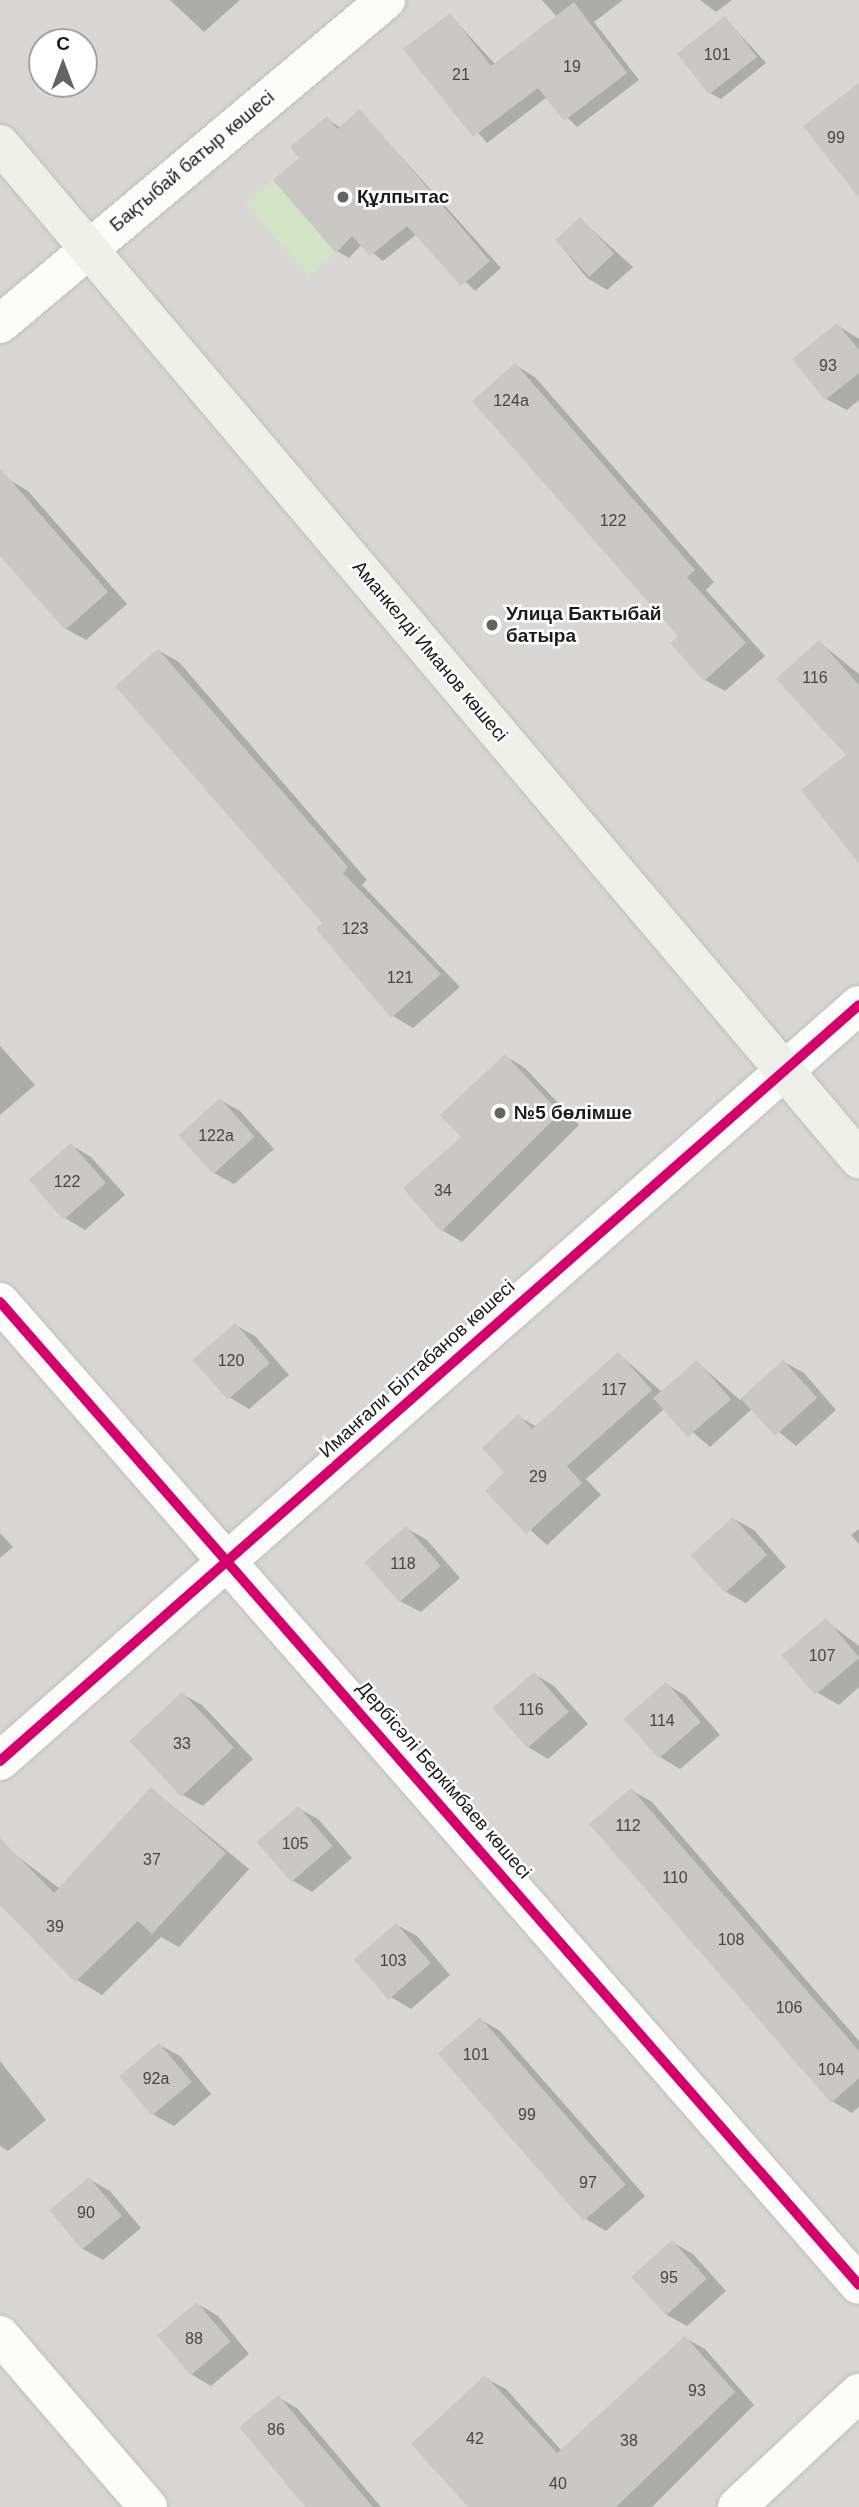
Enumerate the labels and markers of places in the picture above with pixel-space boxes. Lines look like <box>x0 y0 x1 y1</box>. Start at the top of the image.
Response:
place label: Құлпытас <box>357 186 449 208</box>
marker: Құлпытас <box>335 189 351 205</box>
place label: Улица Бактыбай батыра <box>506 603 661 647</box>
marker: Улица Бактыбай батыра <box>484 617 500 633</box>
place label: №5 бөлімше <box>514 1102 632 1124</box>
marker: №5 бөлімше <box>492 1105 508 1121</box>

